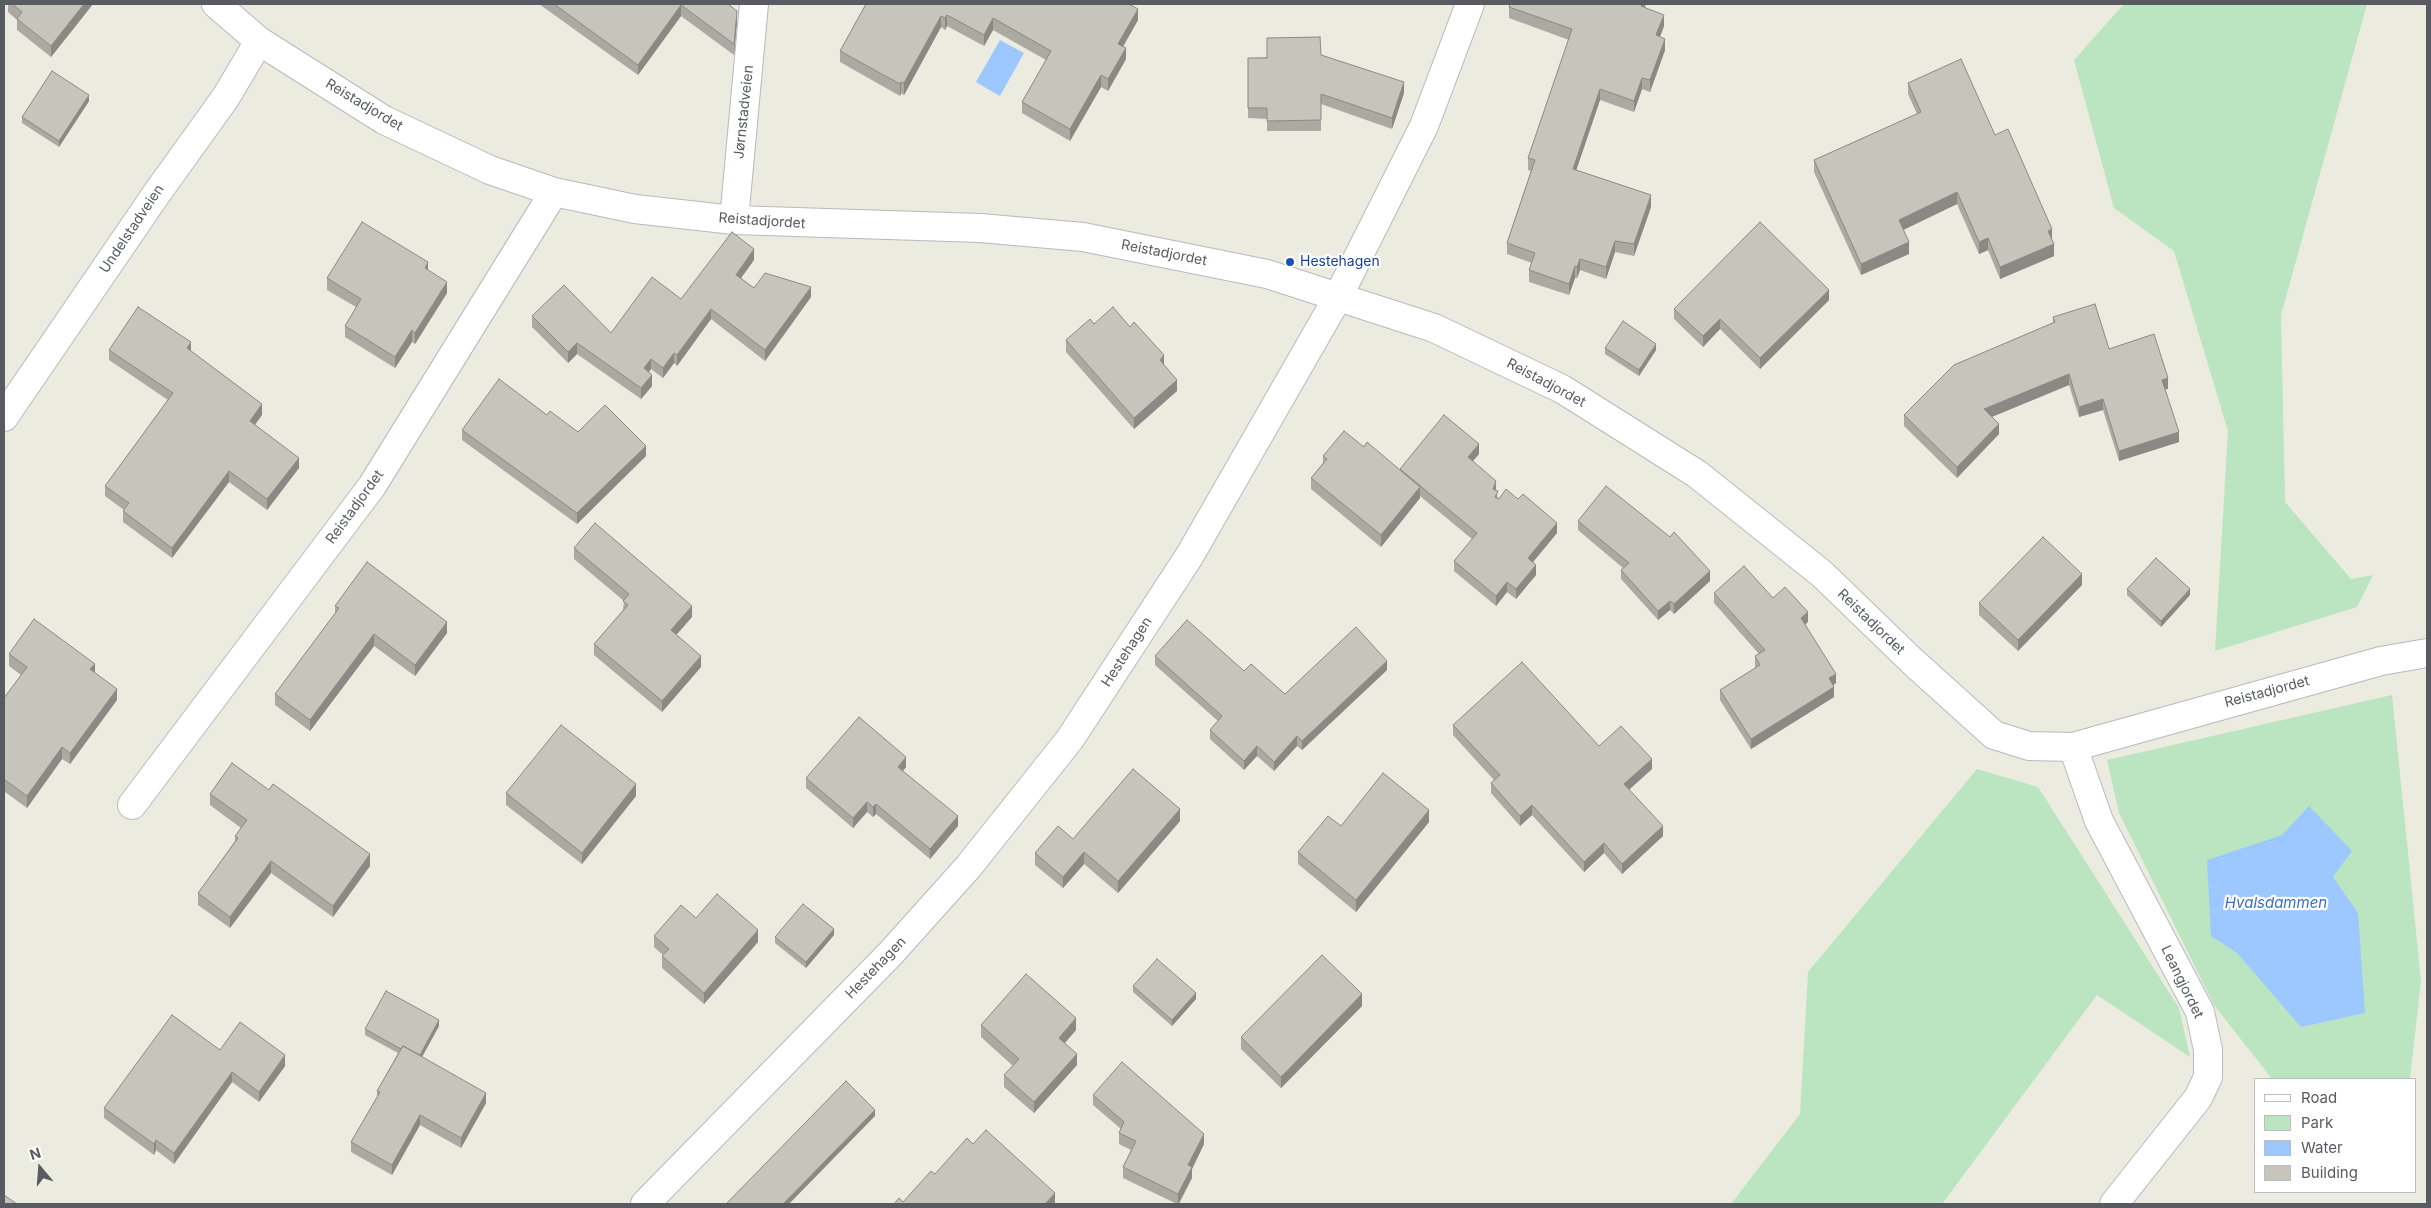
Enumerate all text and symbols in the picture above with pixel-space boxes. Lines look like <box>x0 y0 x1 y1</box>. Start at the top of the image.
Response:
street label: Jørnstadveien <box>731 64 757 160</box>
street label: Reistadjordet <box>322 75 406 135</box>
street label: Undelstadveien <box>96 182 168 276</box>
street label: Reistadjordet <box>718 210 806 232</box>
street label: Reistadjordet <box>1120 236 1208 270</box>
place label: Hestehagen <box>1300 254 1380 270</box>
marker: Hestehagen <box>1284 256 1296 268</box>
street label: Reistadjordet <box>1504 355 1588 411</box>
street label: Reistadjordet <box>323 467 387 547</box>
street label: Reistadjordet <box>1834 586 1908 658</box>
street label: Hestehagen <box>1098 614 1156 690</box>
street label: Reistadjordet <box>2223 673 2311 711</box>
water label: Hvalsdammen <box>2225 894 2327 912</box>
street label: Hestehagen <box>842 933 910 1003</box>
street label: Leangjordet <box>2157 943 2207 1021</box>
legend <box>2254 1078 2416 1193</box>
text: Road <box>2301 1088 2337 1107</box>
text: Park <box>2301 1113 2333 1132</box>
text: Water <box>2301 1138 2343 1157</box>
north arrow <box>15 1143 65 1193</box>
text: N <box>28 1144 43 1163</box>
text: Building <box>2301 1163 2358 1182</box>

